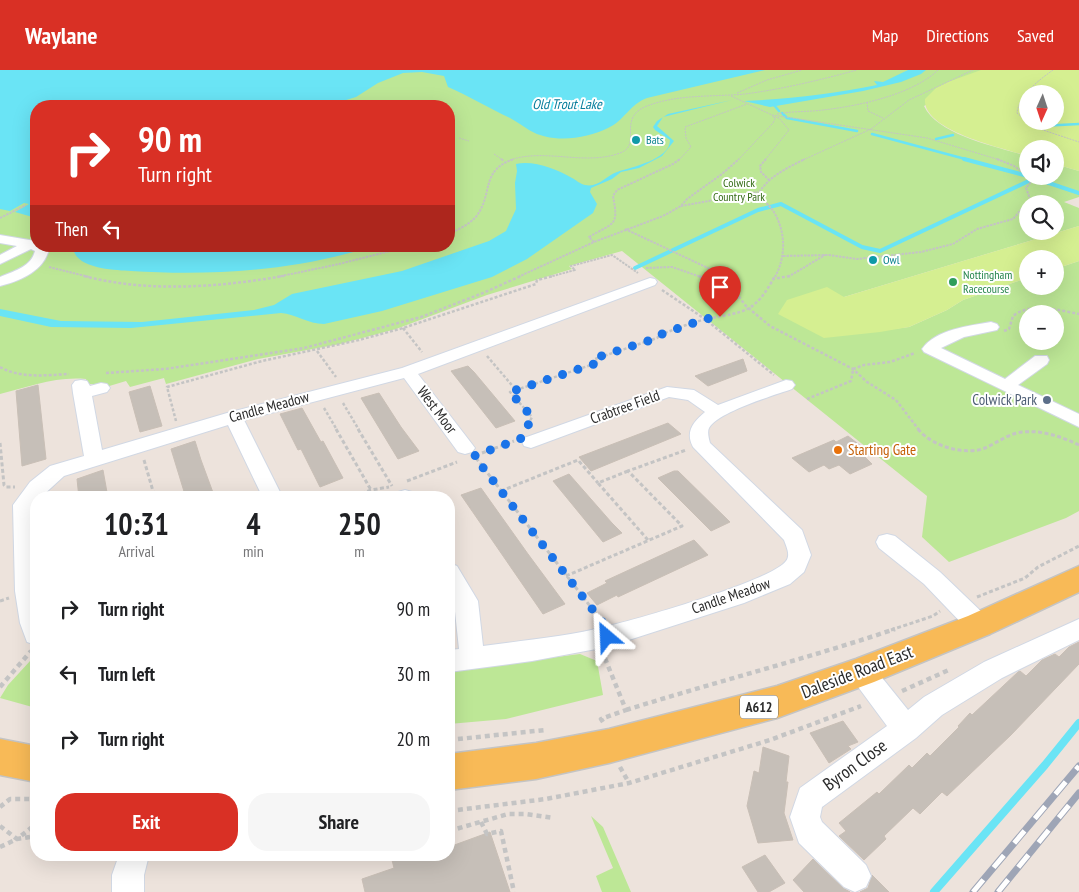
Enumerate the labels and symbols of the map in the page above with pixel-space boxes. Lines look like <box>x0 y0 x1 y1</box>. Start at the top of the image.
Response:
north arrow <box>1019 85 1064 130</box>
water label: Old Trout Lake <box>532 95 603 113</box>
place label: Bats <box>646 132 664 147</box>
marker: Bats <box>630 134 642 146</box>
park label: Colwick Country Park <box>713 175 765 204</box>
place label: Owl <box>883 252 900 267</box>
marker: Owl <box>867 254 879 266</box>
pin <box>699 266 741 317</box>
place label: Nottingham Racecourse <box>963 267 1012 296</box>
marker: Nottingham Racecourse <box>947 276 959 288</box>
street label: West Moor <box>413 382 462 438</box>
street label: Crabtree Field <box>587 385 662 428</box>
street label: Candle Meadow <box>227 387 311 426</box>
place label: Colwick Park <box>972 390 1037 409</box>
marker: Colwick Park <box>1041 394 1053 406</box>
place label: Starting Gate <box>848 440 916 459</box>
marker: Starting Gate <box>832 444 844 456</box>
street label: Candle Meadow <box>689 573 773 618</box>
position arrow <box>580 610 632 662</box>
street label: Daleside Road East <box>798 640 916 703</box>
road number: A612 <box>740 696 778 719</box>
street label: Byron Close <box>818 734 891 795</box>

